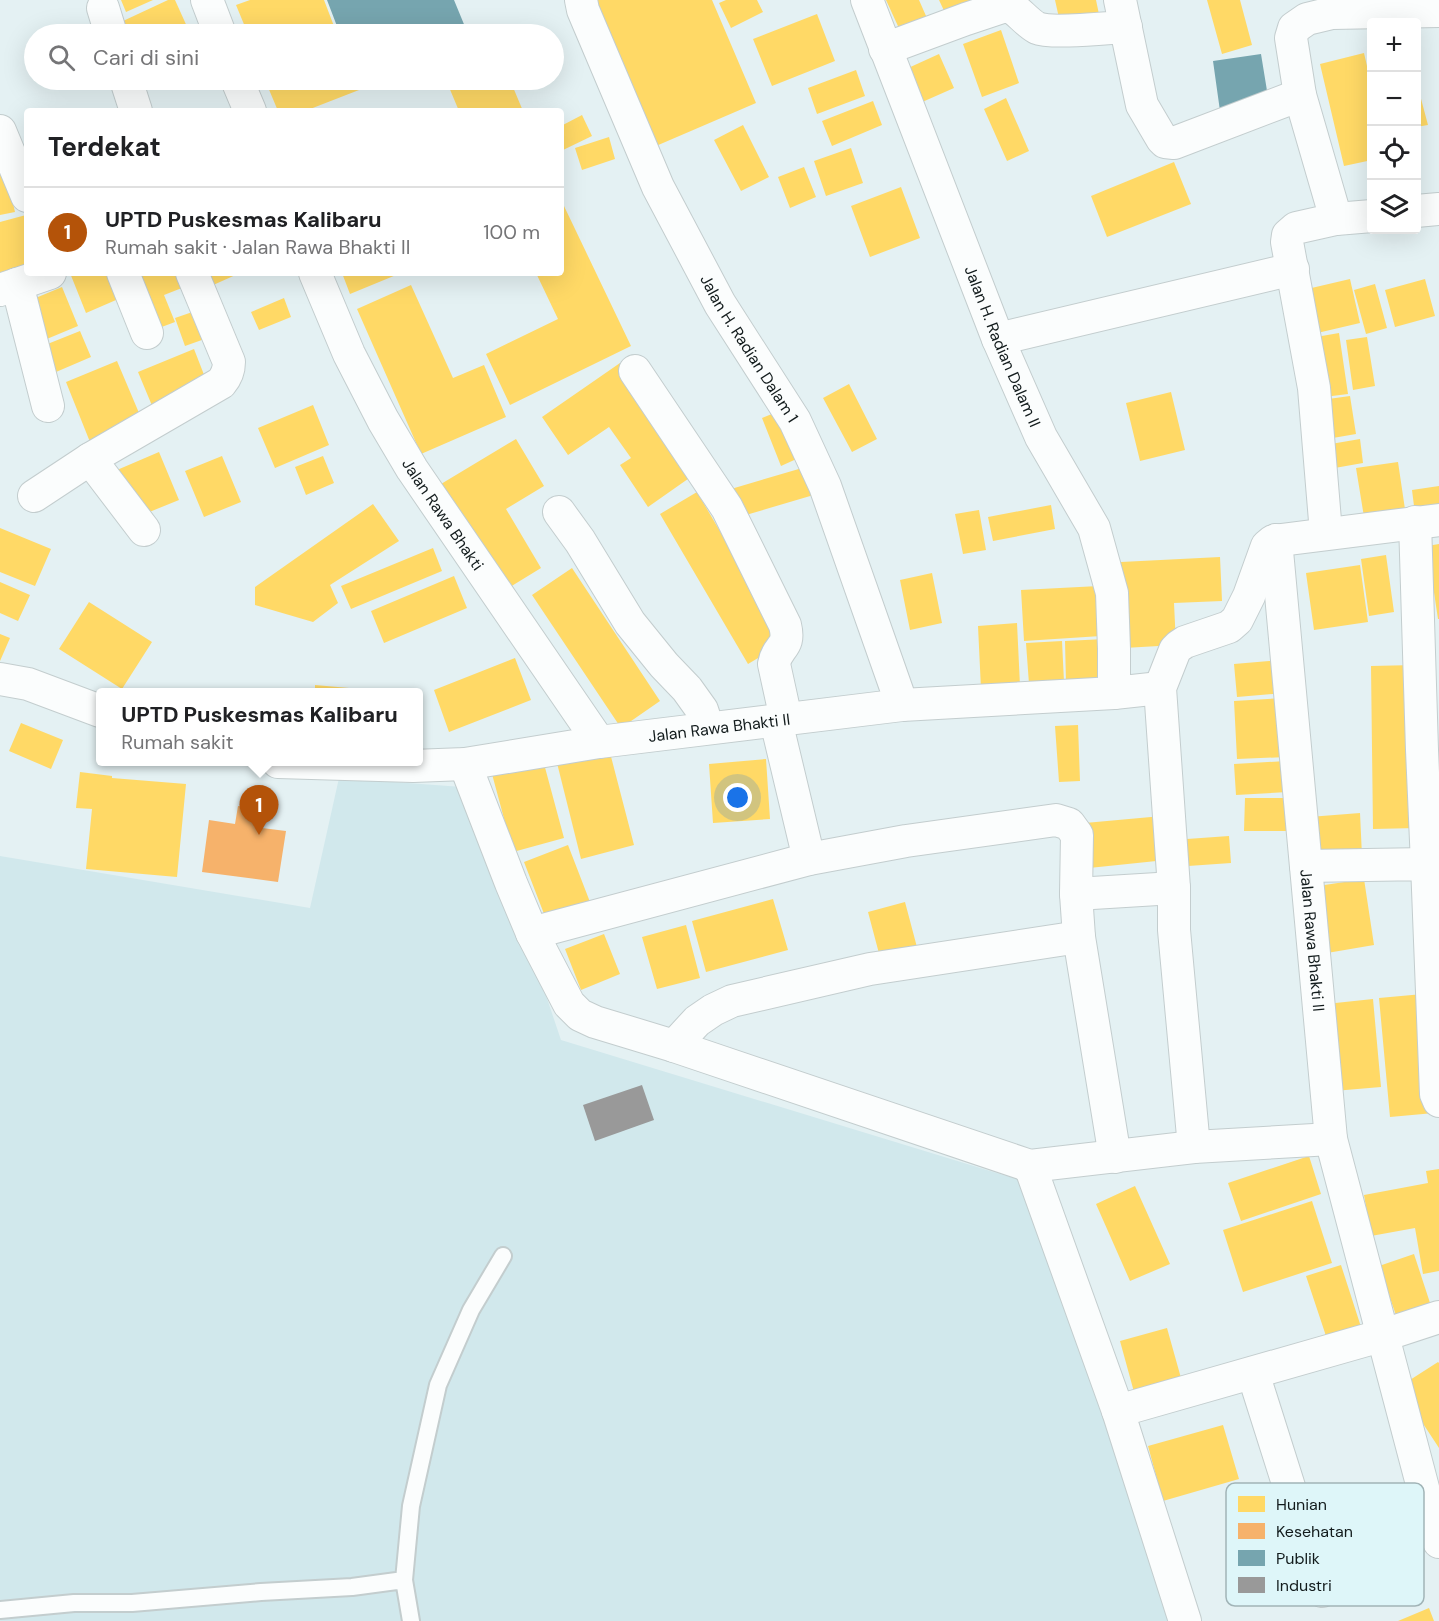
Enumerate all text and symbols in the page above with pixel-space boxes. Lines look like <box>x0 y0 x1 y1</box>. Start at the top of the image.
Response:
map controls <box>1367 18 1421 234</box>
button: + <box>1367 18 1421 72</box>
search box <box>24 24 564 90</box>
icon: search <box>45 41 78 74</box>
text: Cari di sini <box>93 43 199 72</box>
button: − <box>1367 72 1421 126</box>
button: locate <box>1367 126 1421 180</box>
text: Terdekat <box>48 130 161 164</box>
button: layers <box>1367 180 1421 234</box>
text: UPTD Puskesmas Kalibaru <box>105 205 382 234</box>
text: 1 <box>64 219 71 245</box>
text: 100 m <box>483 219 540 245</box>
text: Rumah sakit · Jalan Rawa Bhakti II <box>105 234 410 260</box>
street label: Jalan H. Radian Dalam II <box>960 263 1046 430</box>
street label: Jalan H. Radian Dalam 1 <box>696 271 804 426</box>
street label: Jalan Rawa Bhakti <box>398 455 489 574</box>
popup <box>96 688 423 766</box>
text: UPTD Puskesmas Kalibaru <box>121 700 398 729</box>
street label: Jalan Rawa Bhakti II <box>647 708 791 746</box>
text: Rumah sakit <box>121 729 234 755</box>
your location <box>723 783 752 812</box>
pin: 1 <box>240 786 278 835</box>
street label: Jalan Rawa Bhakti II <box>1296 868 1330 1012</box>
legend <box>1226 1483 1424 1606</box>
text: Hunian <box>1276 1494 1327 1515</box>
text: Kesehatan <box>1276 1521 1353 1542</box>
text: Publik <box>1276 1548 1320 1569</box>
text: Industri <box>1276 1575 1332 1596</box>

